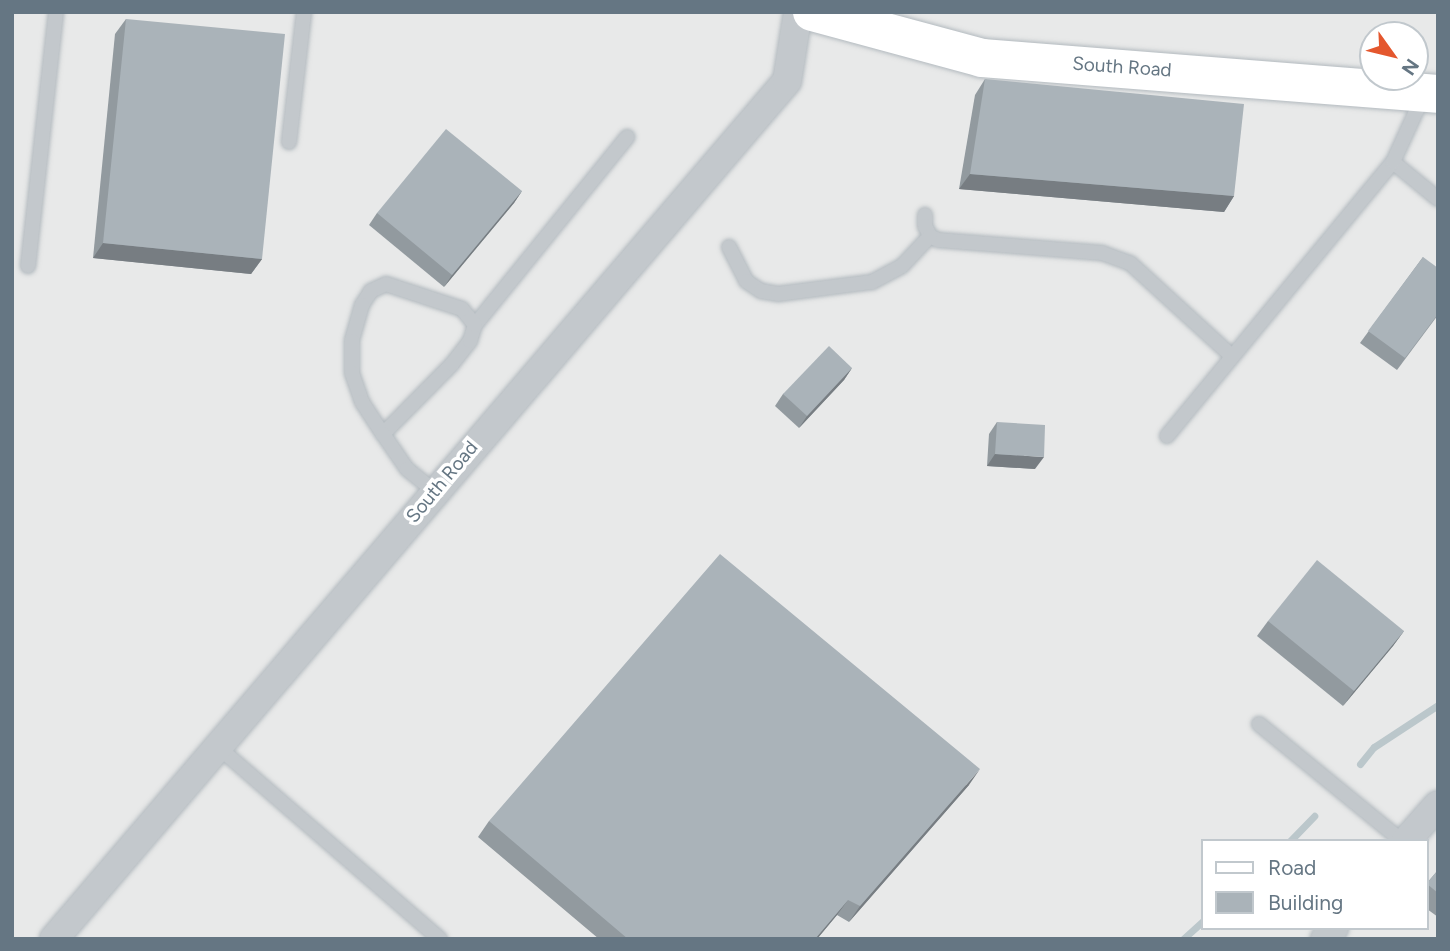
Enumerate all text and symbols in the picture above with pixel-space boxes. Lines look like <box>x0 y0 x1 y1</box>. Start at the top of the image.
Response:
north arrow <box>1359 21 1429 91</box>
street label: South Road <box>1072 52 1172 82</box>
text: N <box>1397 54 1424 79</box>
street label: South Road <box>401 437 483 527</box>
legend <box>1202 839 1429 930</box>
text: Road <box>1268 855 1316 880</box>
text: Building <box>1268 890 1343 915</box>

